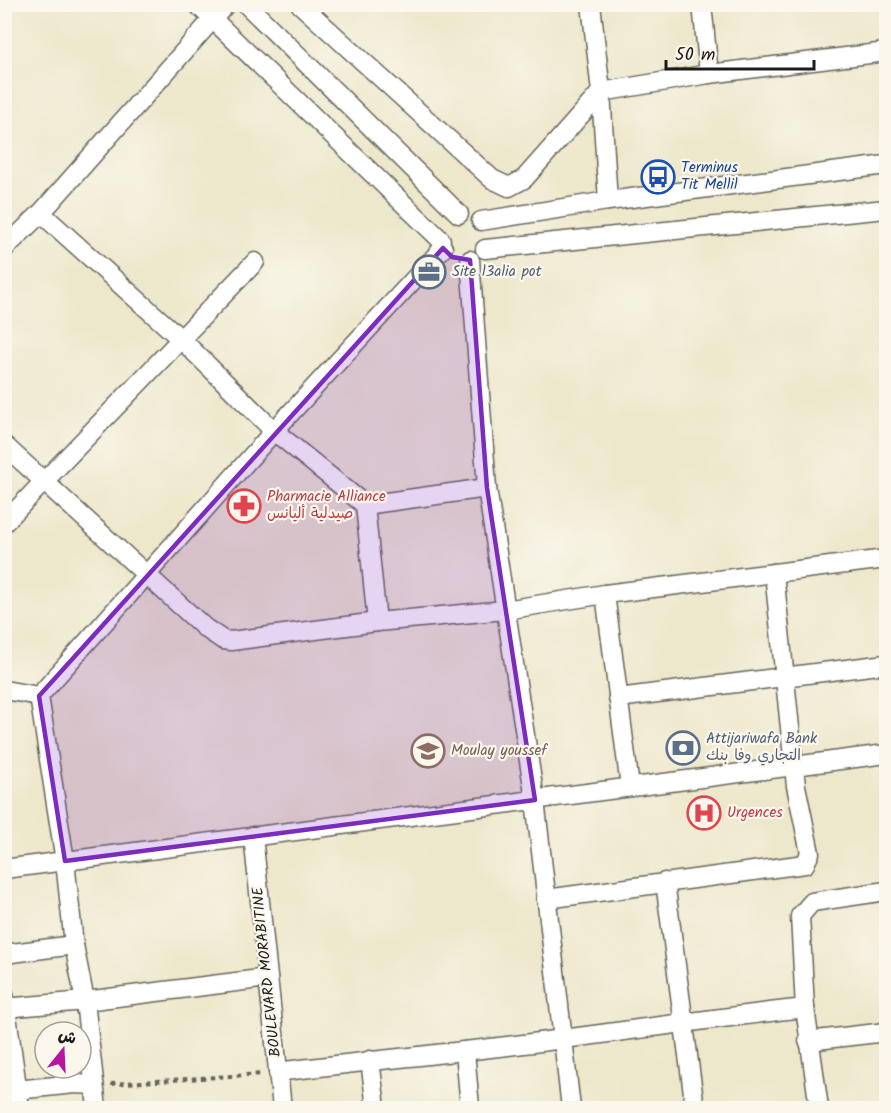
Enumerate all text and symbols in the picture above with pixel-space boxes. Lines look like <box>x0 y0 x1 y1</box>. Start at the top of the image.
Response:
scale bar <box>666 33 814 71</box>
text: 50 m <box>675 41 715 70</box>
place label: Terminus Tit Mellil <box>681 156 738 197</box>
bus stop icon: Terminus Tit Mellil <box>640 159 676 195</box>
office icon: Site l3alia pot <box>411 254 447 290</box>
place label: Site l3alia pot <box>452 260 542 284</box>
place label: Pharmacie Alliance صيدلية أليانس <box>267 485 386 526</box>
pharmacy icon: Pharmacie Alliance صيدلية أليانس <box>226 488 262 524</box>
place label: Attijariwafa Bank التجاري وفا بنك <box>706 727 818 768</box>
bank icon: Attijariwafa Bank التجاري وفا بنك <box>665 730 701 766</box>
school or university icon: Moulay youssef <box>410 733 446 769</box>
place label: Moulay youssef <box>451 739 548 763</box>
hospital icon: Urgences <box>686 795 722 831</box>
place label: Urgences <box>727 801 783 825</box>
street label: BOULEVARD MORABITINE <box>246 885 288 1058</box>
north arrow <box>33 1020 93 1080</box>
text: ش <box>55 1023 79 1052</box>

